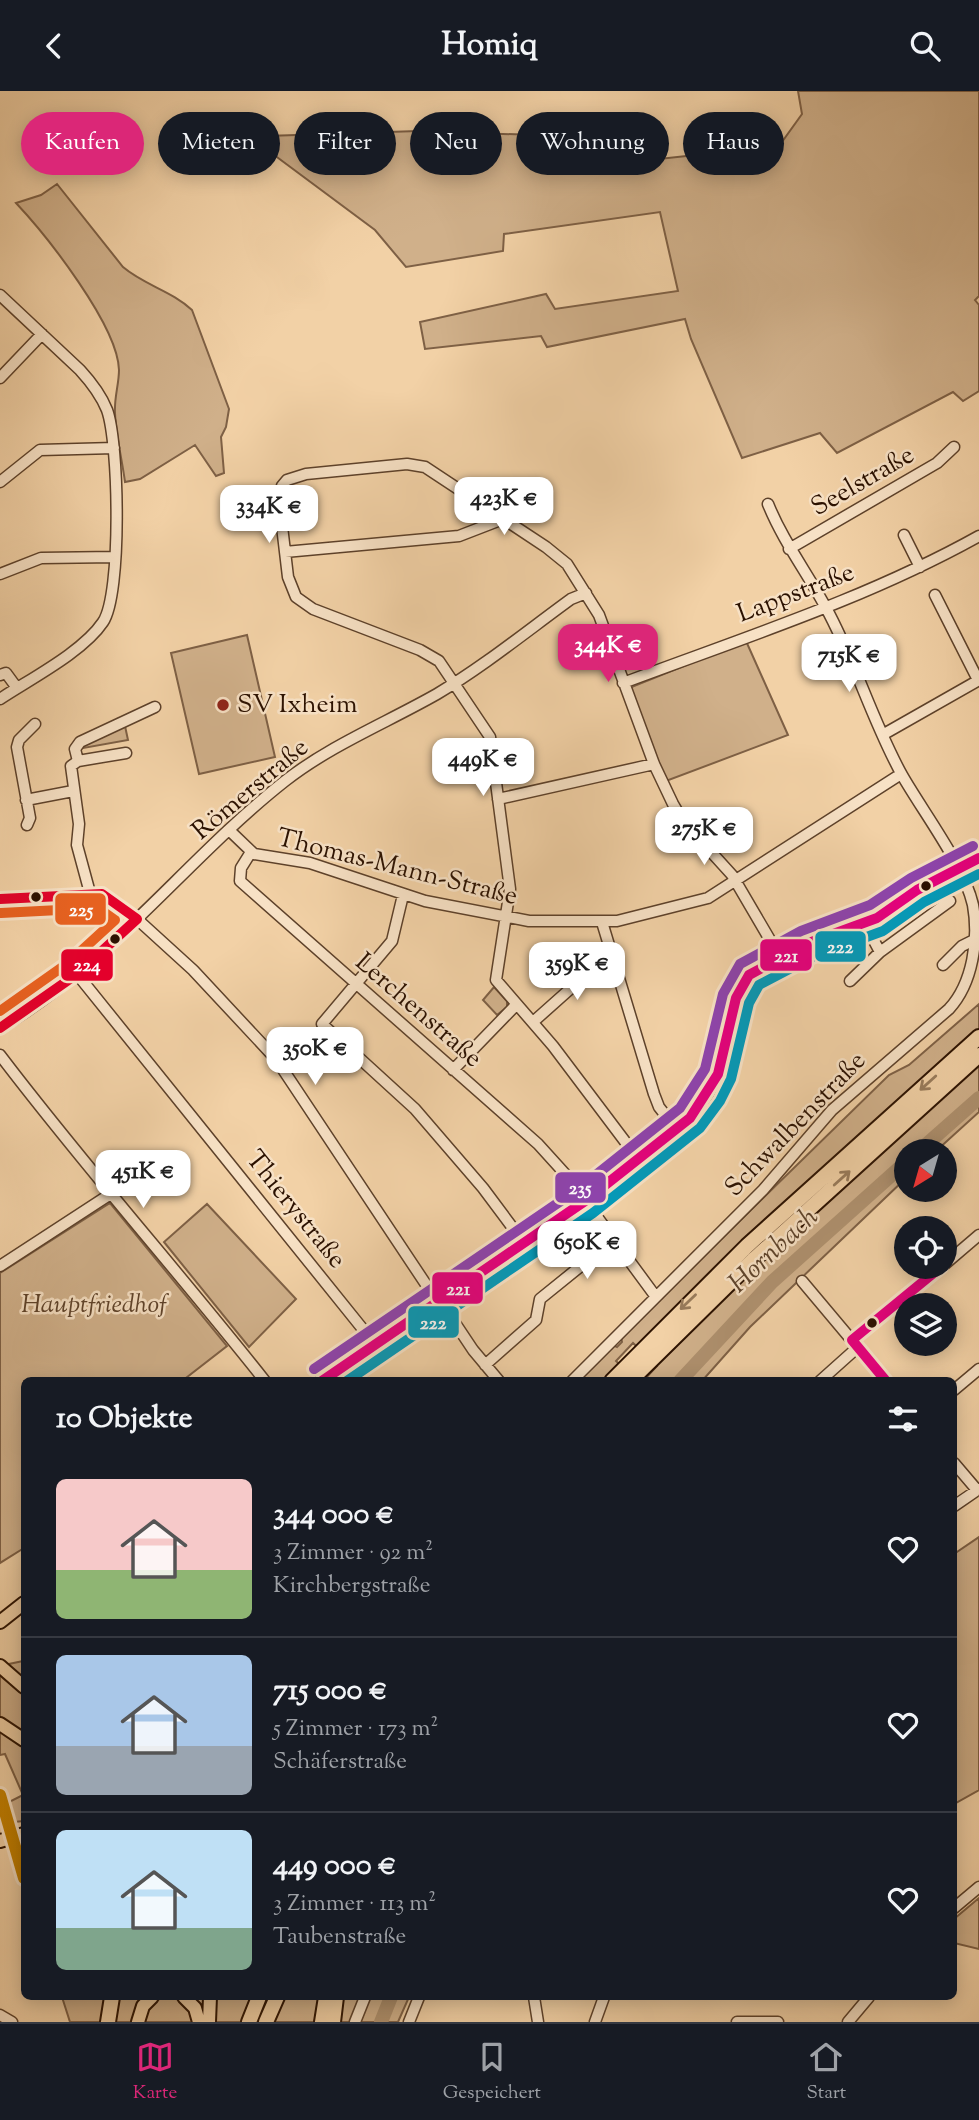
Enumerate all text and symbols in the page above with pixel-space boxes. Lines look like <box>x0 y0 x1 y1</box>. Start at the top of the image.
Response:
text: Homiq <box>441 23 538 69</box>
icon: back <box>35 27 73 65</box>
icon: search <box>906 27 944 65</box>
chip: Kaufen <box>21 112 144 175</box>
chip: Mieten <box>158 112 280 175</box>
chip: Filter <box>294 112 396 175</box>
chip: Neu <box>410 112 502 175</box>
chip: Wohnung <box>516 112 669 175</box>
chip: Haus <box>683 112 784 175</box>
street label: Seelstraße <box>805 438 921 526</box>
pin: 423K € <box>447 477 561 537</box>
text: 423K € <box>470 483 538 516</box>
pin: 334K € <box>212 485 326 545</box>
text: 334K € <box>236 491 302 524</box>
street label: Lappstraße <box>732 555 860 633</box>
pin: 344K € <box>551 625 665 684</box>
text: 344K € <box>574 630 642 663</box>
pin: 715K € <box>792 635 906 694</box>
text: 715K € <box>818 640 880 673</box>
place label: SV Ixheim <box>237 687 357 724</box>
marker: SV Ixheim <box>215 697 231 713</box>
street label: Römerstraße <box>185 730 317 850</box>
pin: 449K € <box>426 739 540 798</box>
text: 449K € <box>448 744 518 777</box>
pin: 275K € <box>647 807 761 867</box>
text: 275K € <box>671 813 737 846</box>
street label: Thomas-Mann-Straße <box>273 820 521 916</box>
unlabelled marker <box>919 879 933 893</box>
unlabelled marker <box>29 890 43 904</box>
line badge: 225 <box>54 892 107 926</box>
text: 225 <box>69 898 94 925</box>
line badge: 222 <box>814 930 867 963</box>
unlabelled marker <box>108 932 122 946</box>
text: 222 <box>827 935 853 962</box>
line badge: 221 <box>759 938 813 972</box>
pin: 359K € <box>520 943 634 1002</box>
text: 221 <box>774 944 799 971</box>
street label: Lerchenstraße <box>346 945 490 1077</box>
line badge: 224 <box>60 948 114 982</box>
text: 359K € <box>545 948 609 981</box>
text: 224 <box>73 953 101 980</box>
pin: 350K € <box>258 1027 372 1087</box>
text: 350K € <box>283 1033 348 1066</box>
street label: Schwalbenstraße <box>717 1044 875 1206</box>
one-way arrow <box>920 1074 937 1091</box>
north arrow <box>894 1139 957 1202</box>
map controls <box>894 1139 957 1356</box>
street label: Thierystraße <box>236 1143 354 1277</box>
pin: 451K € <box>86 1151 200 1210</box>
text: 451K € <box>112 1156 174 1189</box>
one-way arrow <box>833 1170 850 1187</box>
line badge: 235 <box>554 1171 607 1204</box>
text: 235 <box>568 1176 592 1203</box>
water label: Hornbach <box>720 1198 828 1303</box>
button: locate <box>894 1216 957 1279</box>
pin: 650K € <box>530 1221 644 1281</box>
text: 650K € <box>553 1227 621 1260</box>
line badge: 221 <box>431 1271 484 1305</box>
text: 221 <box>446 1277 471 1304</box>
park label: Hauptfriedhof <box>21 1287 169 1324</box>
button: layers <box>894 1293 957 1356</box>
one-way arrow <box>680 1294 697 1311</box>
line badge: 222 <box>407 1305 460 1339</box>
text: 222 <box>420 1311 446 1338</box>
unlabelled marker <box>865 1316 879 1330</box>
text: 10 Objekte <box>56 1398 192 1441</box>
icon: filters <box>884 1400 922 1438</box>
text: 344 000 € <box>273 1494 394 1537</box>
icon: home <box>112 1507 196 1591</box>
icon: heart <box>884 1530 922 1568</box>
text: 3 Zimmer · 92 m² <box>273 1537 433 1570</box>
text: Kirchbergstraße <box>273 1570 430 1603</box>
text: 715 000 € <box>273 1670 387 1713</box>
icon: home <box>112 1683 196 1767</box>
icon: heart <box>884 1706 922 1744</box>
text: 5 Zimmer · 173 m² <box>273 1713 438 1746</box>
text: Schäferstraße <box>273 1746 407 1779</box>
text: 449 000 € <box>273 1845 396 1888</box>
icon: home <box>112 1858 196 1942</box>
icon: heart <box>884 1881 922 1919</box>
text: 3 Zimmer · 113 m² <box>273 1888 436 1921</box>
text: Taubenstraße <box>273 1921 406 1954</box>
tab: Karte <box>133 2038 177 2107</box>
tab: Gespeichert <box>443 2038 541 2107</box>
tab: Start <box>806 2038 846 2107</box>

